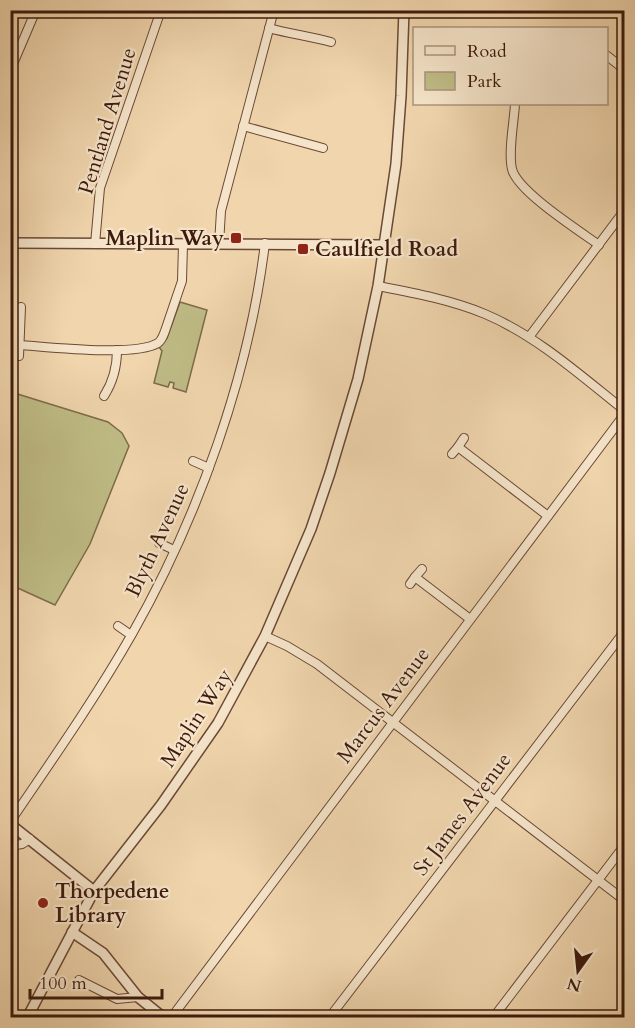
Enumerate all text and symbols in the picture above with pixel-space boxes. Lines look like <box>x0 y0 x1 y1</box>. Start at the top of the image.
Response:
legend <box>413 27 608 105</box>
text: Road <box>467 39 507 64</box>
street label: Pentland Avenue <box>71 44 144 198</box>
text: Park <box>467 69 502 94</box>
place label: Maplin Way <box>105 224 224 253</box>
marker: Maplin Way <box>229 231 243 245</box>
place label: Caulfield Road <box>315 235 458 264</box>
marker: Caulfield Road <box>296 242 310 256</box>
street label: Blyth Avenue <box>118 479 197 602</box>
street label: Marcus Avenue <box>330 641 437 769</box>
street label: Maplin Way <box>154 663 239 773</box>
street label: St James Avenue <box>407 747 518 882</box>
place label: Thorpedene Library <box>55 877 170 930</box>
marker: Thorpedene Library <box>36 896 50 910</box>
north arrow <box>548 941 608 1001</box>
scale bar <box>30 962 162 1000</box>
text: 100 m <box>39 971 87 996</box>
text: N <box>565 972 584 997</box>

